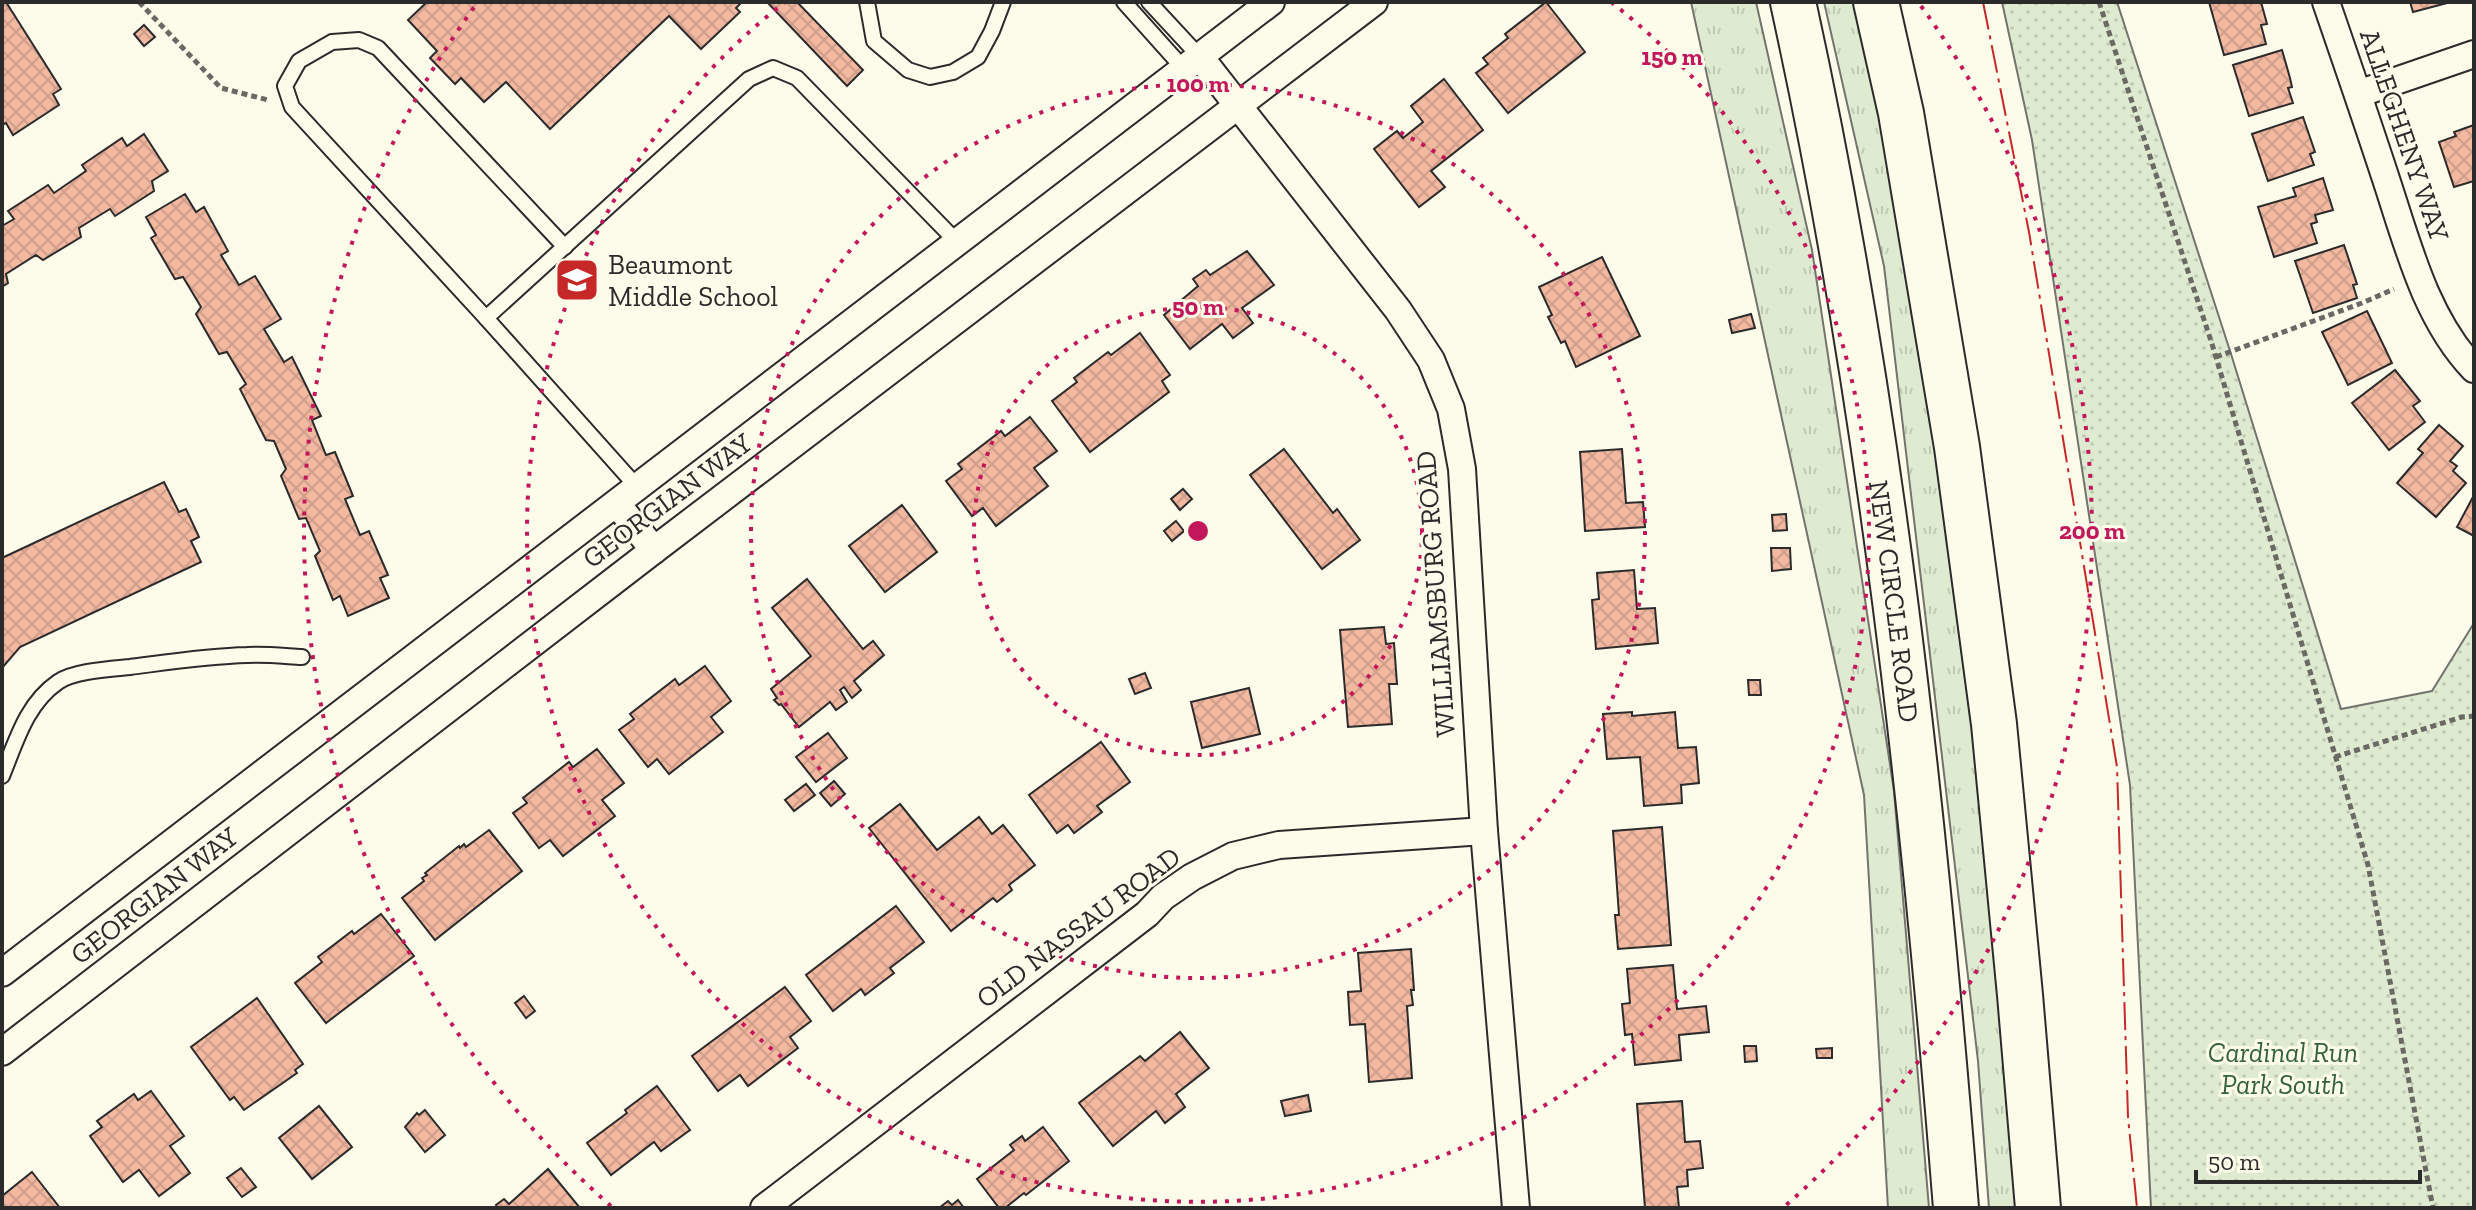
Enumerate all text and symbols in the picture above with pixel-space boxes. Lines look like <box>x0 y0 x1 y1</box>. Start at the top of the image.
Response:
street label: ALLEGHENY WAY <box>2353 25 2457 246</box>
text: 150 m <box>1641 42 1703 71</box>
text: 100 m <box>1167 69 1229 98</box>
place label: Beaumont Middle School <box>608 248 778 313</box>
school or university icon: Beaumont Middle School <box>553 256 601 304</box>
text: 50 m <box>1172 292 1224 321</box>
street label: GEORGIAN WAY <box>576 426 759 575</box>
street label: WILLIAMSBURG ROAD <box>1409 450 1462 738</box>
street label: NEW CIRCLE ROAD <box>1862 478 1926 724</box>
text: 200 m <box>2059 516 2125 545</box>
centre of rings <box>1184 517 1212 545</box>
street label: GEORGIAN WAY <box>64 819 245 971</box>
street label: OLD NASSAU ROAD <box>970 840 1187 1015</box>
park label: Cardinal Run Park South <box>2208 1036 2358 1101</box>
scale bar <box>2196 1134 2420 1184</box>
text: 50 m <box>2208 1147 2261 1176</box>

